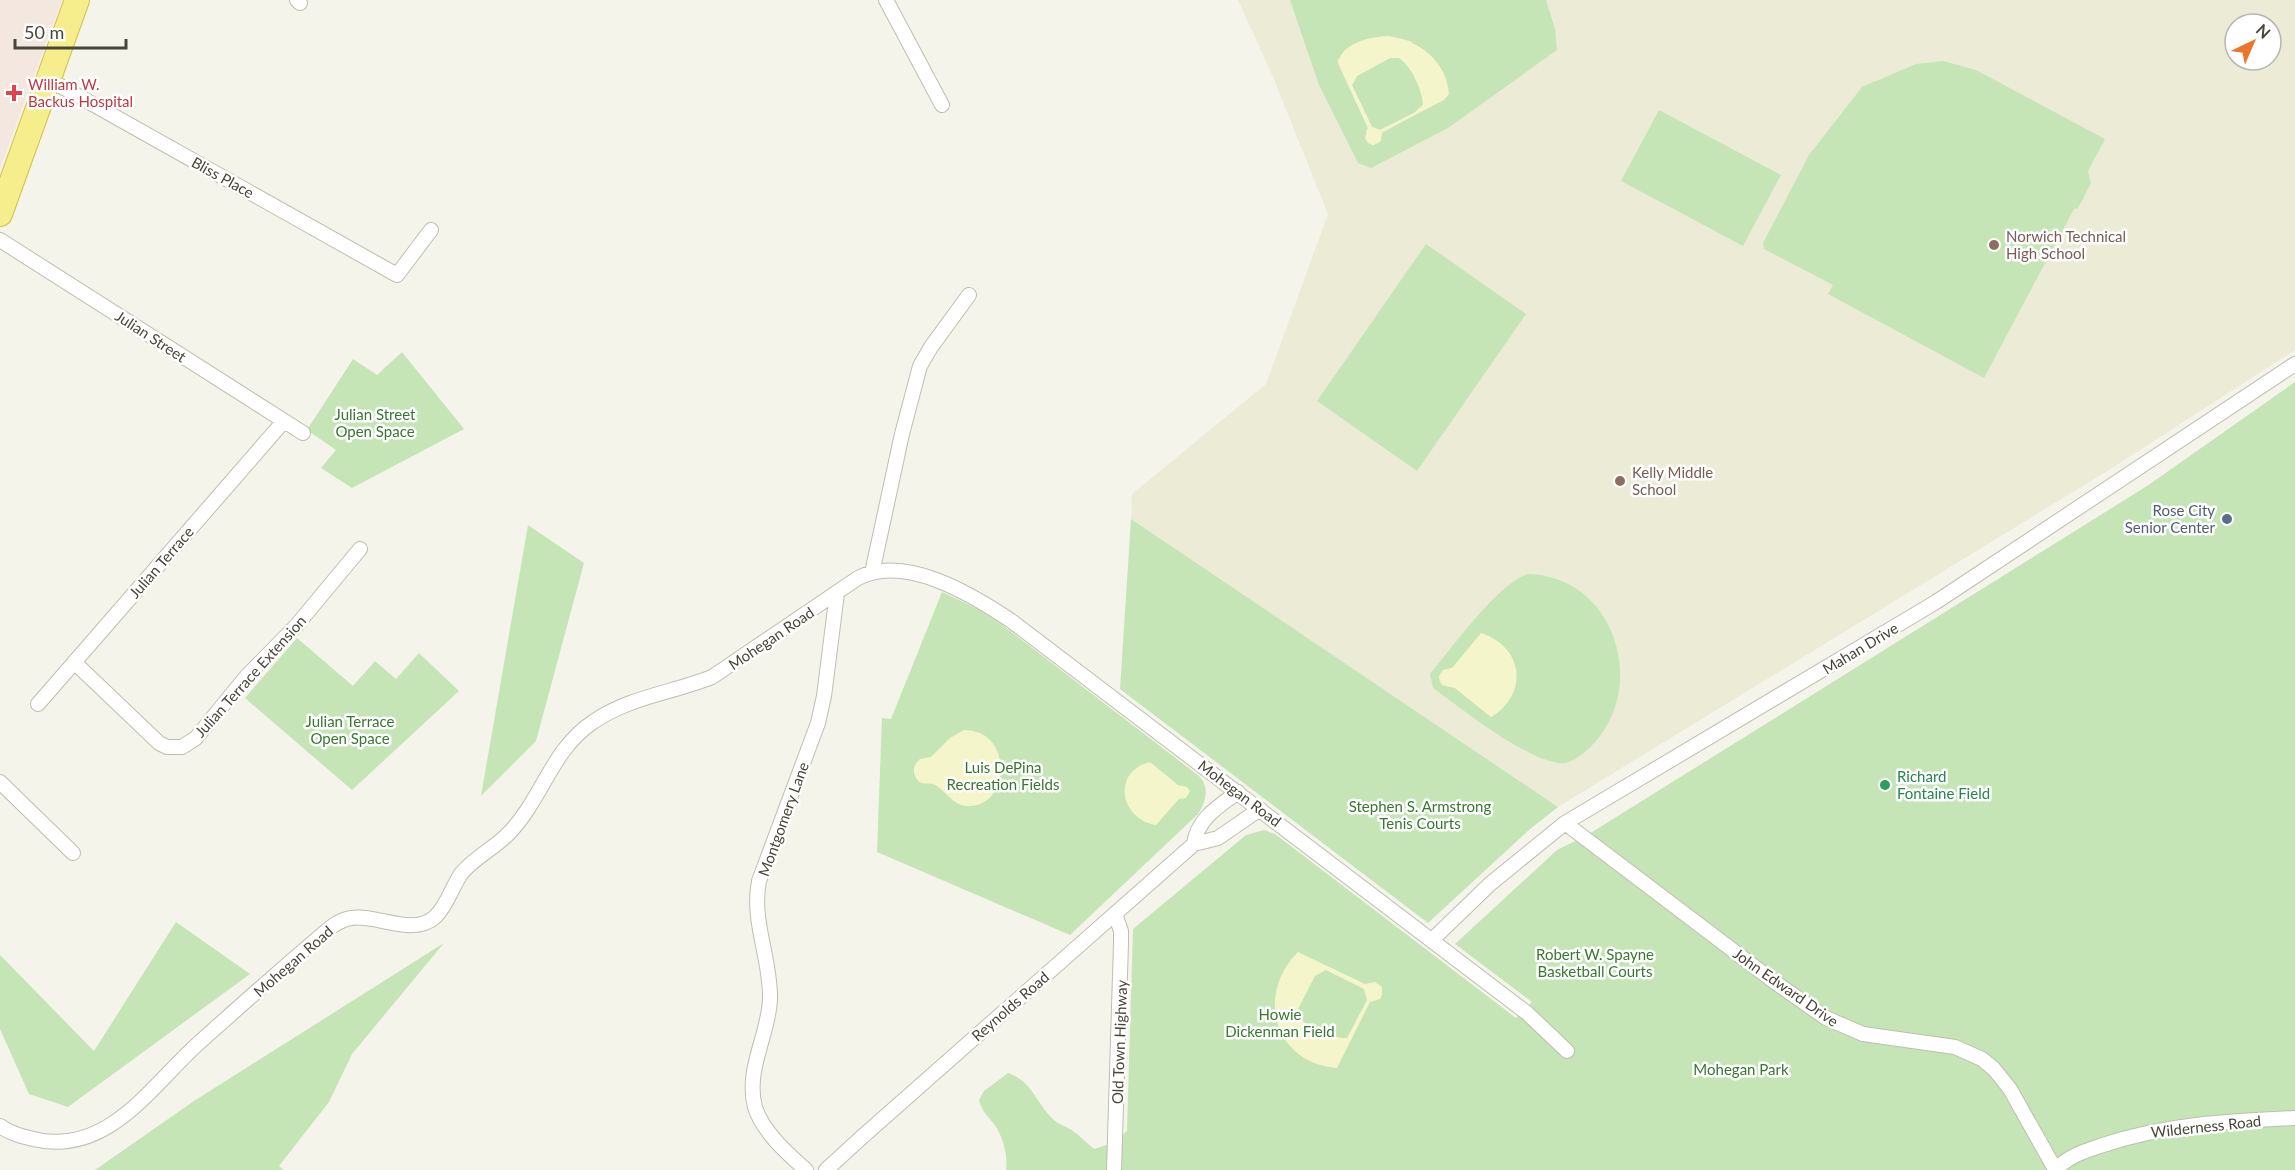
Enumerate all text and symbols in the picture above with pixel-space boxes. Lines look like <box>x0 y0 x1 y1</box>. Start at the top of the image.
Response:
scale bar <box>15 12 126 50</box>
north arrow <box>2223 12 2283 72</box>
text: N <box>2253 20 2275 42</box>
text: 50 m <box>24 21 64 43</box>
place label: William W. Backus Hospital <box>28 75 133 110</box>
marker: William W. Backus Hospital <box>5 84 23 102</box>
street label: Bliss Place <box>189 153 257 201</box>
place label: Norwich Technical High School <box>2006 227 2126 262</box>
marker: Norwich Technical High School <box>1987 238 2001 252</box>
street label: Julian Street <box>112 306 190 366</box>
park label: Julian Street Open Space <box>335 405 416 440</box>
place label: Kelly Middle School <box>1632 463 1713 498</box>
marker: Kelly Middle School <box>1613 474 1627 488</box>
place label: Rose City Senior Center <box>2125 501 2216 536</box>
marker: Rose City Senior Center <box>2220 512 2234 526</box>
street label: Julian Terrace <box>125 522 197 601</box>
street label: Mohegan Road <box>725 603 817 673</box>
street label: Julian Terrace Extension <box>191 611 309 741</box>
street label: Mahan Drive <box>1819 618 1901 678</box>
park label: Julian Terrace Open Space <box>306 712 395 747</box>
street label: Mohegan Road <box>1195 756 1285 830</box>
park label: Luis DePina Recreation Fields <box>947 758 1059 793</box>
street label: Montgomery Lane <box>754 759 812 879</box>
place label: Richard Fontaine Field <box>1897 767 1990 802</box>
marker: Richard Fontaine Field <box>1878 778 1892 792</box>
park label: Stephen S. Armstrong Tenis Courts <box>1349 797 1491 832</box>
street label: Mohegan Road <box>250 922 336 1000</box>
street label: John Edward Drive <box>1730 944 1842 1030</box>
park label: Robert W. Spayne Basketball Courts <box>1536 945 1654 980</box>
street label: Reynolds Road <box>968 967 1052 1045</box>
street label: Old Town Highway <box>1108 979 1130 1104</box>
park label: Howie Dickenman Field <box>1225 1005 1335 1040</box>
park label: Mohegan Park <box>1693 1060 1789 1078</box>
street label: Wilderness Road <box>2150 1111 2262 1141</box>

